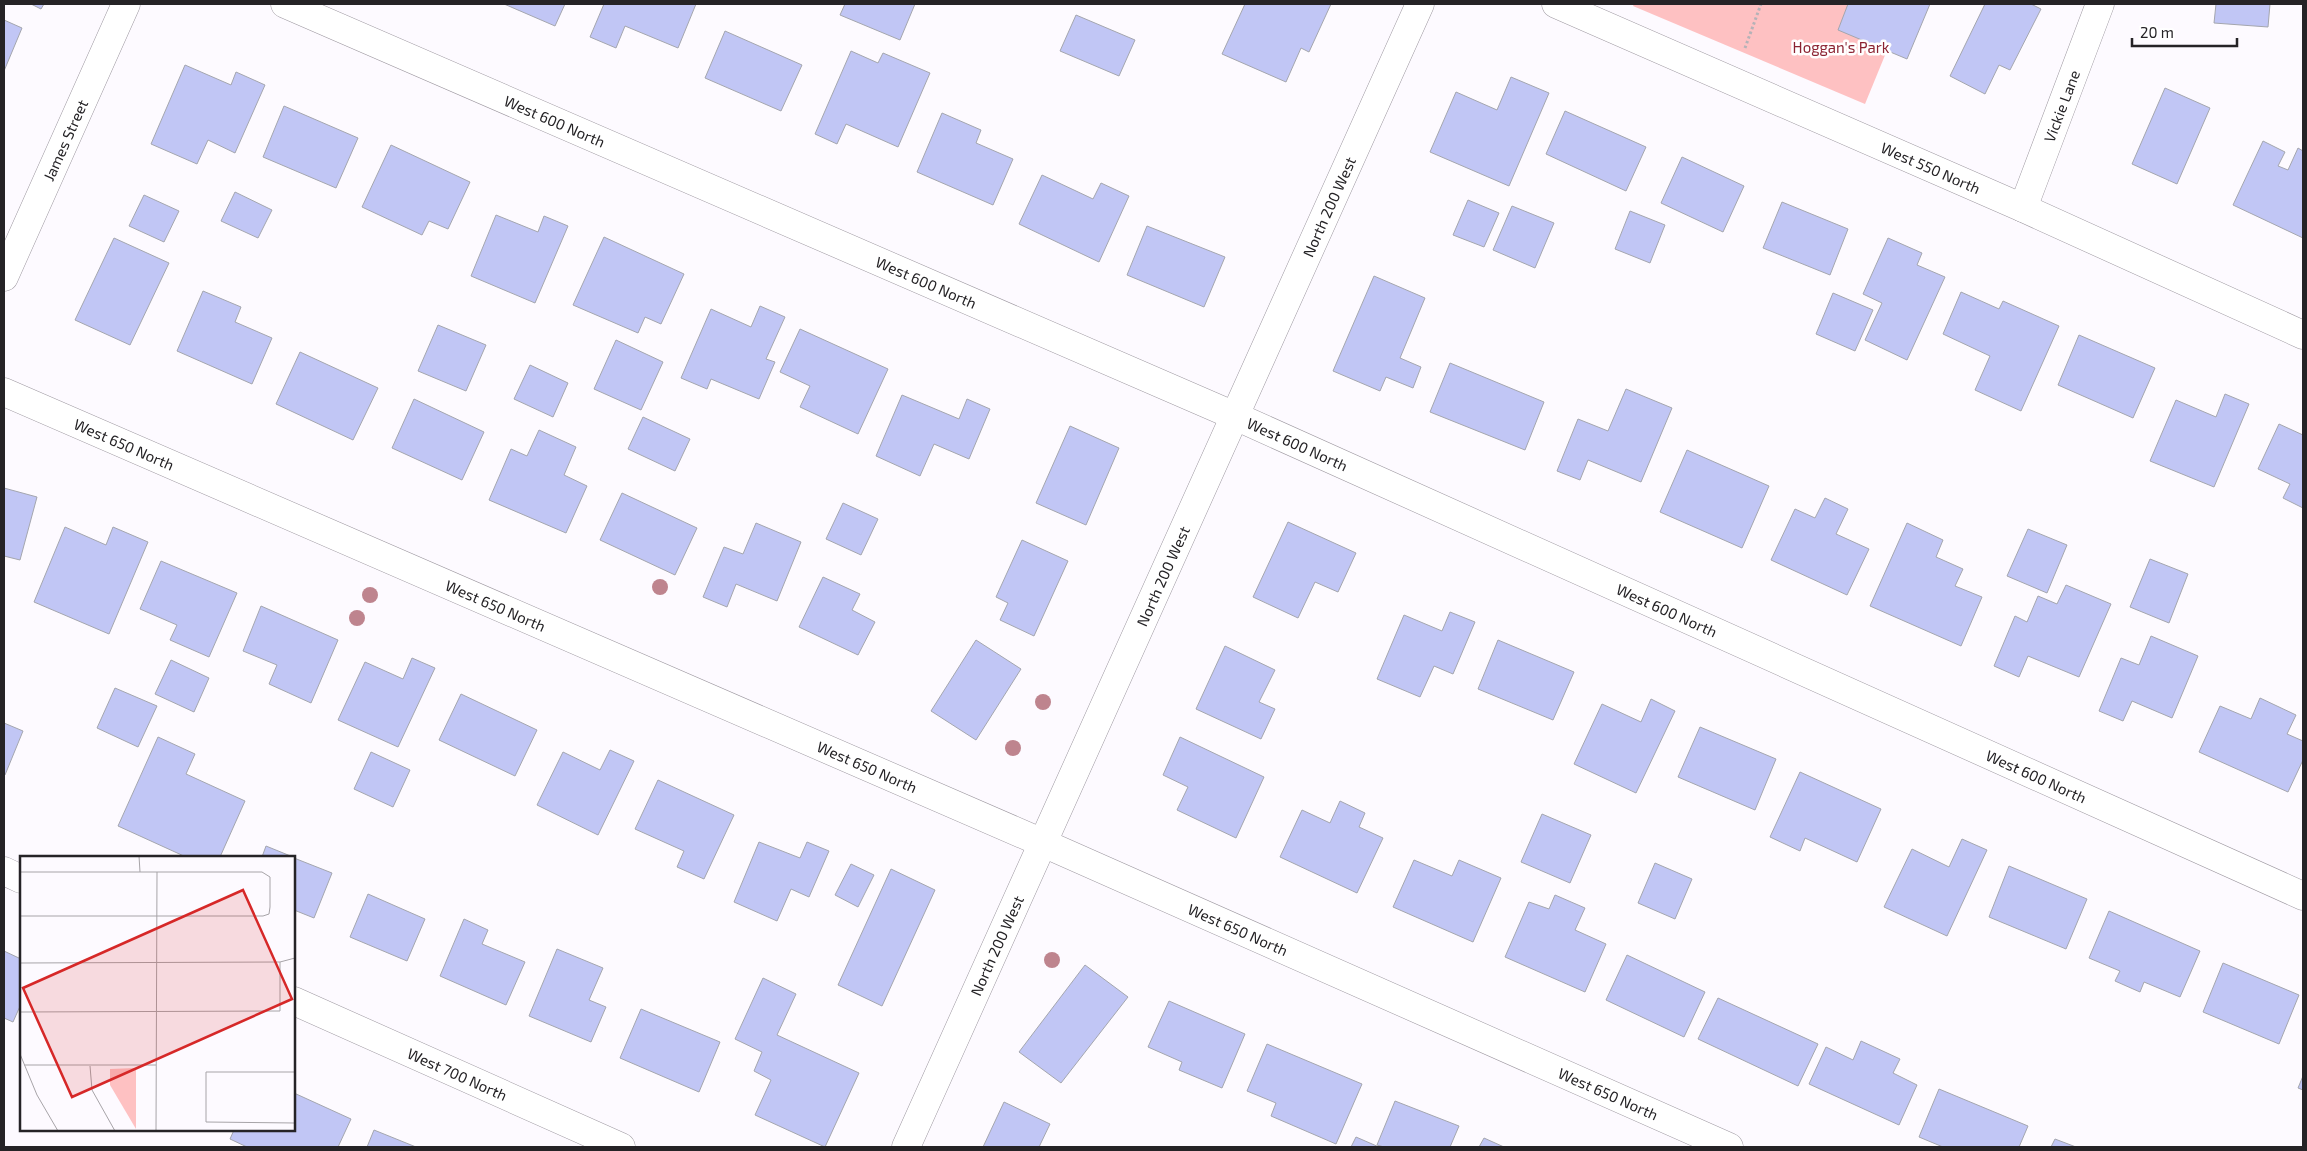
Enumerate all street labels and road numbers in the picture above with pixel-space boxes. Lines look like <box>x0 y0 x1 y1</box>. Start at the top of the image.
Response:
street label: Vickie Lane <box>2040 67 2083 145</box>
street label: West 600 North <box>501 91 608 151</box>
street label: James Street <box>39 96 91 184</box>
street label: West 550 North <box>1878 138 1983 197</box>
street label: North 200 West <box>1298 154 1359 260</box>
street label: West 600 North <box>873 252 980 312</box>
street label: West 600 North <box>1244 414 1351 474</box>
street label: West 650 North <box>71 415 177 474</box>
street label: North 200 West <box>1132 523 1193 629</box>
street label: West 650 North <box>443 576 548 635</box>
street label: West 600 North <box>1614 580 1720 641</box>
street label: West 650 North <box>814 737 920 796</box>
street label: West 600 North <box>1983 746 2089 807</box>
street label: North 200 West <box>966 892 1027 998</box>
street label: West 650 North <box>1185 899 1291 959</box>
street label: West 700 North <box>405 1044 510 1104</box>
street label: West 650 North <box>1556 1064 1661 1123</box>

